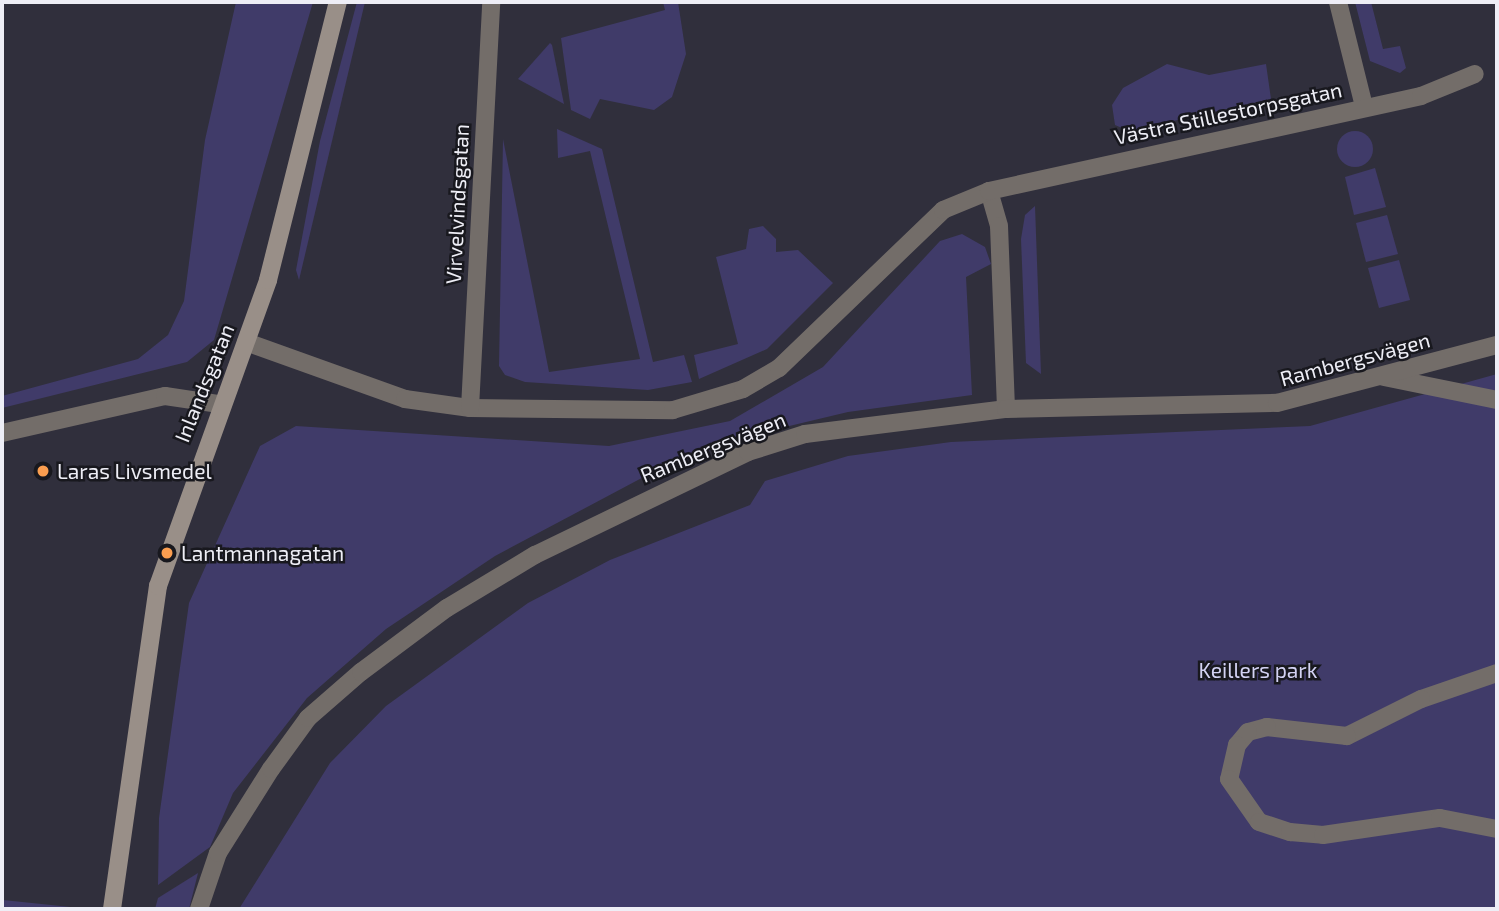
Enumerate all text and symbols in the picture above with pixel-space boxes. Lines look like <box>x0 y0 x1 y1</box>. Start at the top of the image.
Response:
street label: Västra Stillestorpsgatan <box>1112 77 1344 149</box>
street label: Virvelvindsgatan <box>440 123 474 285</box>
street label: Inlandsgatan <box>169 320 239 446</box>
street label: Rambergsvägen <box>1277 327 1433 391</box>
street label: Rambergsvägen <box>637 406 789 488</box>
place label: Laras Livsmedel <box>57 458 212 484</box>
marker: Laras Livsmedel <box>35 463 51 479</box>
place label: Lantmannagatan <box>181 540 344 566</box>
marker: Lantmannagatan <box>159 545 175 561</box>
park label: Keillers park <box>1199 657 1317 683</box>

